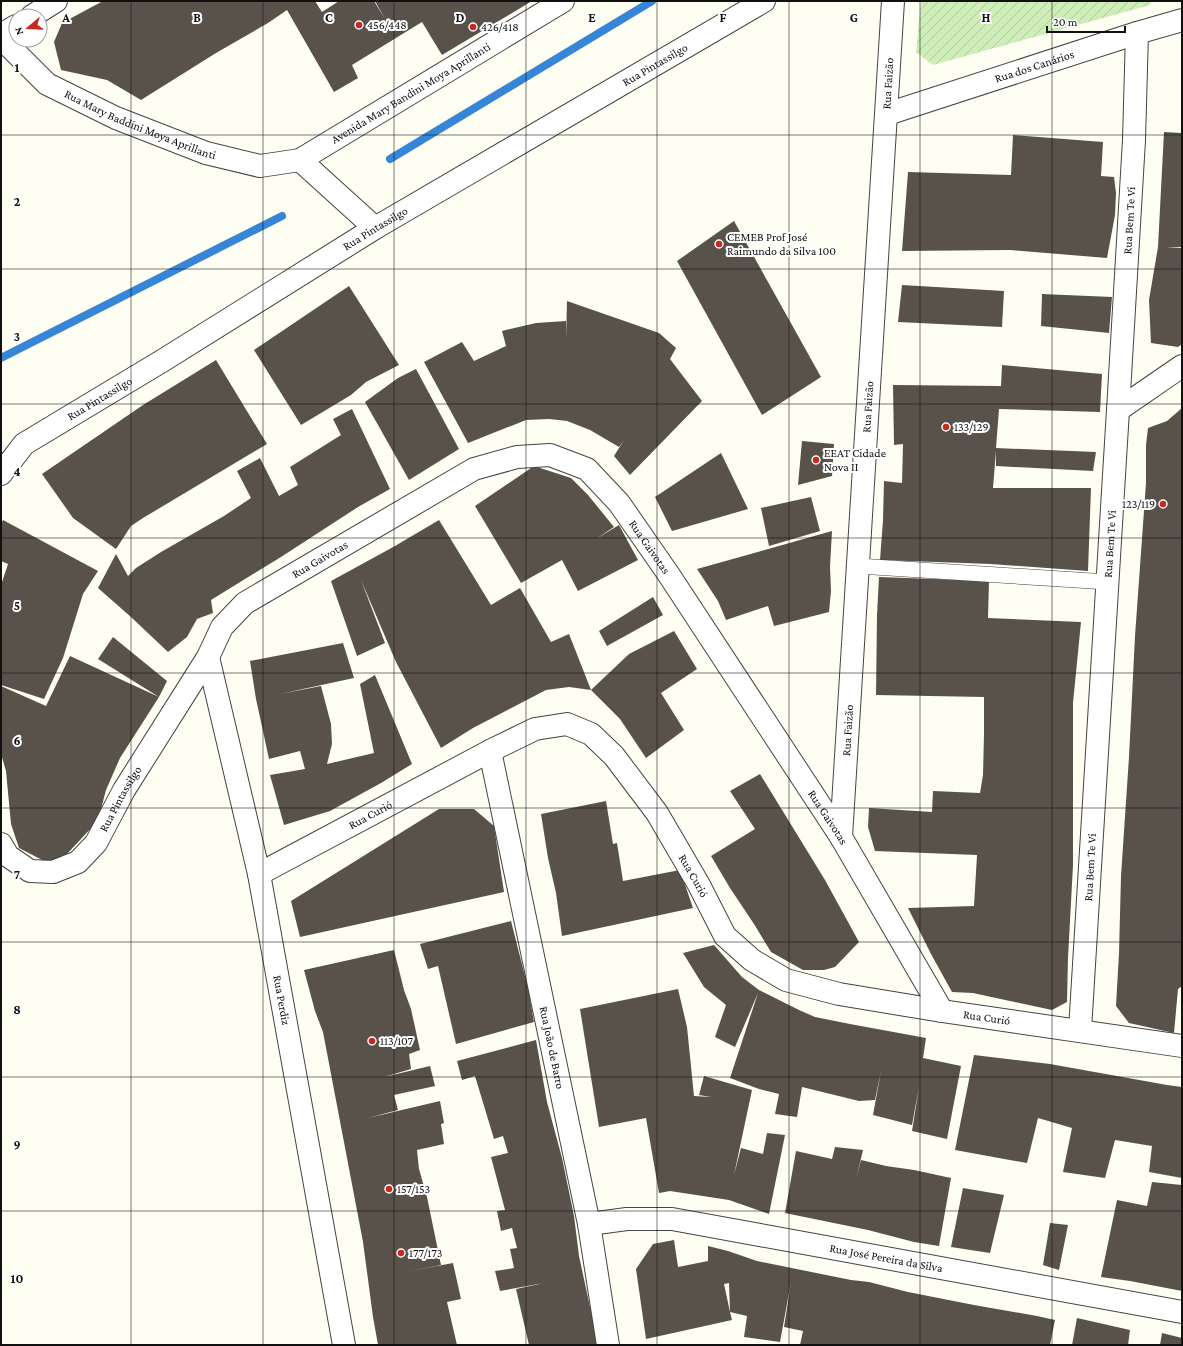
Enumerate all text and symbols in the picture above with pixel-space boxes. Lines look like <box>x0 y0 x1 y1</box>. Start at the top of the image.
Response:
north arrow <box>8 8 48 48</box>
scale bar <box>1047 8 1125 34</box>
text: A <box>61 10 70 25</box>
text: B <box>193 10 201 25</box>
text: C <box>325 10 333 25</box>
text: D <box>456 10 465 25</box>
text: E <box>588 10 596 25</box>
text: F <box>720 10 727 25</box>
text: G <box>850 10 858 25</box>
text: H <box>982 10 991 25</box>
text: 20 m <box>1053 15 1078 29</box>
place label: 456/448 <box>367 18 407 32</box>
marker: 456/448 <box>354 20 364 30</box>
place label: 426/418 <box>481 20 519 34</box>
marker: 426/418 <box>468 22 478 32</box>
text: N <box>11 25 25 37</box>
street label: Avenida Mary Bandini Moya Aprillanti <box>329 40 493 147</box>
street label: Rua Pintassilgo <box>620 40 690 89</box>
street label: Rua dos Canários <box>993 47 1076 86</box>
street label: Rua Faizão <box>879 57 896 110</box>
text: 1 <box>15 60 20 75</box>
street label: Rua Mary Baddini Moya Aprillanti <box>62 87 217 162</box>
street label: Rua Bem Te Vi <box>1120 186 1138 255</box>
text: 2 <box>14 194 21 209</box>
street label: Rua Pintassilgo <box>340 203 410 253</box>
place label: CEMEB Prof José Raimundo da Silva 100 <box>727 230 836 258</box>
marker: CEMEB Prof José Raimundo da Silva 100 <box>714 239 724 249</box>
text: 3 <box>14 329 20 344</box>
street label: Rua Pintassilgo <box>65 374 135 423</box>
street label: Rua Faizão <box>859 381 876 433</box>
place label: 133/129 <box>954 420 989 434</box>
marker: 133/129 <box>941 422 951 432</box>
place label: EEAT Cidade Nova II <box>824 446 886 474</box>
marker: EEAT Cidade Nova II <box>811 455 821 465</box>
text: 4 <box>13 464 21 479</box>
place label: 123/119 <box>1122 497 1155 511</box>
marker: 123/119 <box>1158 499 1168 509</box>
street label: Rua Bem Te Vi <box>1101 510 1119 578</box>
street label: Rua Gaivotas <box>626 517 673 577</box>
street label: Rua Gaivotas <box>289 537 351 581</box>
text: 5 <box>14 598 20 613</box>
street label: Rua Faizão <box>839 704 856 756</box>
text: 6 <box>13 733 21 748</box>
street label: Rua Pintassilgo <box>96 763 144 834</box>
street label: Rua Gaivotas <box>805 787 851 847</box>
street label: Rua Curió <box>346 797 394 832</box>
street label: Rua Bem Te Vi <box>1081 833 1099 902</box>
street label: Rua Curió <box>676 852 711 900</box>
text: 7 <box>14 867 20 882</box>
street label: Rua Perdiz <box>270 974 293 1026</box>
text: 8 <box>13 1002 21 1017</box>
street label: Rua João de Barro <box>537 1005 568 1090</box>
street label: Rua Curió <box>962 1007 1011 1028</box>
place label: 113/107 <box>380 1034 414 1048</box>
marker: 113/107 <box>367 1036 377 1046</box>
text: 9 <box>13 1137 21 1152</box>
place label: 157/153 <box>397 1182 431 1196</box>
marker: 157/153 <box>384 1184 394 1194</box>
street label: Rua José Pereira da Silva <box>828 1241 944 1275</box>
place label: 177/173 <box>409 1246 443 1260</box>
marker: 177/173 <box>396 1248 406 1258</box>
text: 10 <box>11 1271 23 1286</box>

